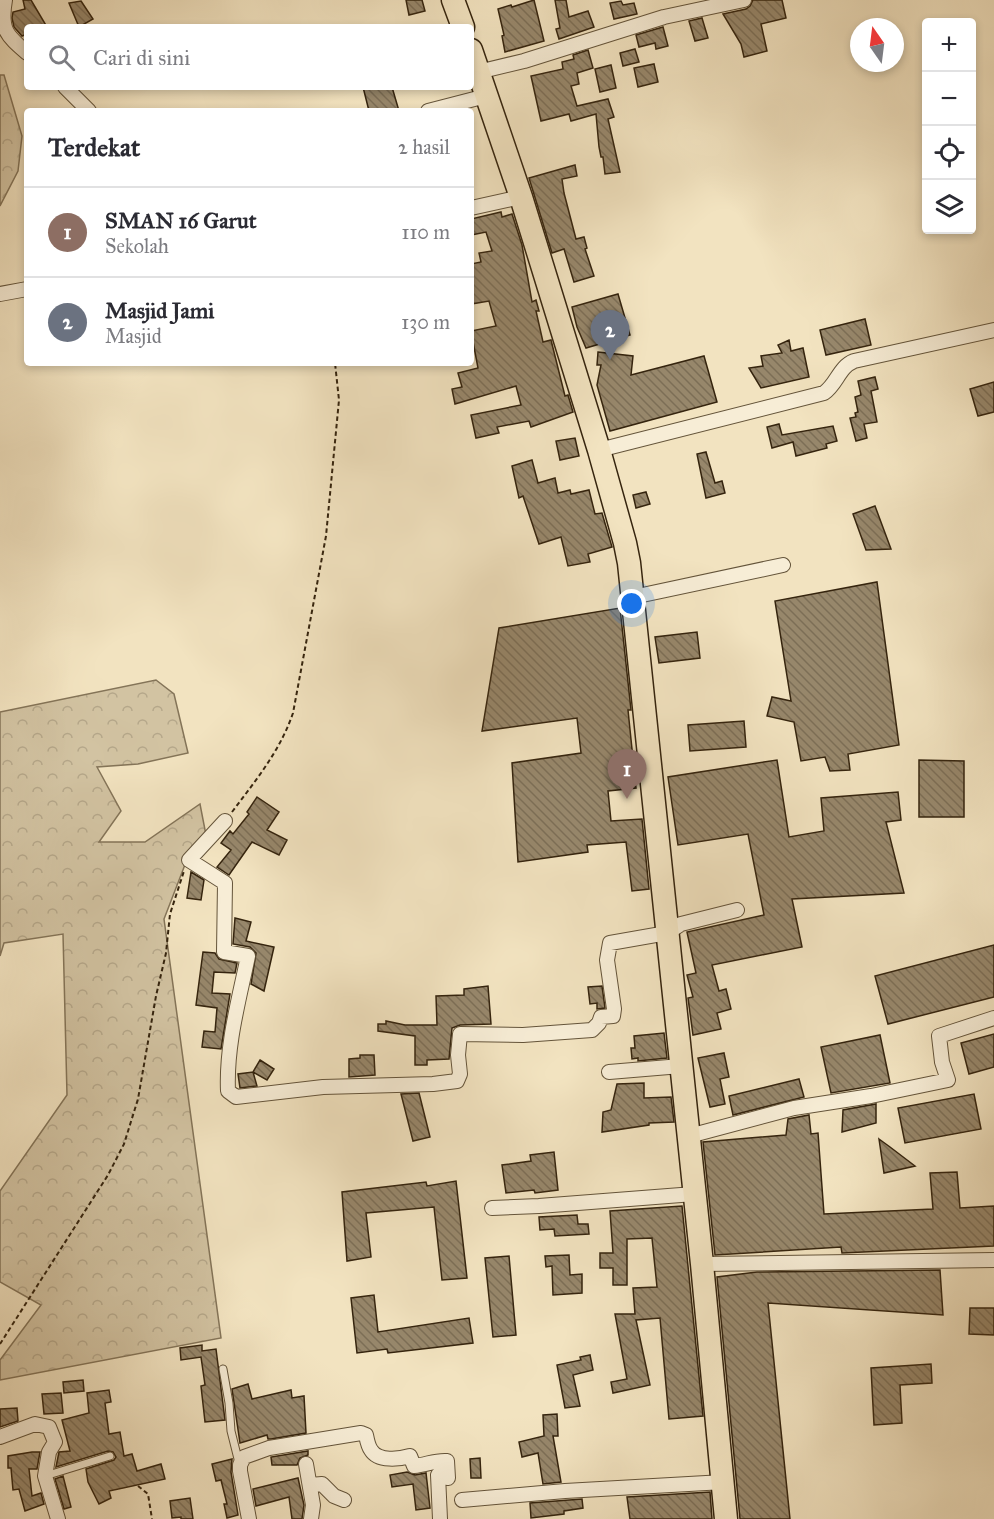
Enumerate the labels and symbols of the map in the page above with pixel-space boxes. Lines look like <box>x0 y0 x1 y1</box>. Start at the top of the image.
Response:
north arrow <box>850 18 904 72</box>
pin: 2 <box>590 310 630 360</box>
your location <box>617 589 646 618</box>
pin: 1 <box>608 750 646 799</box>

